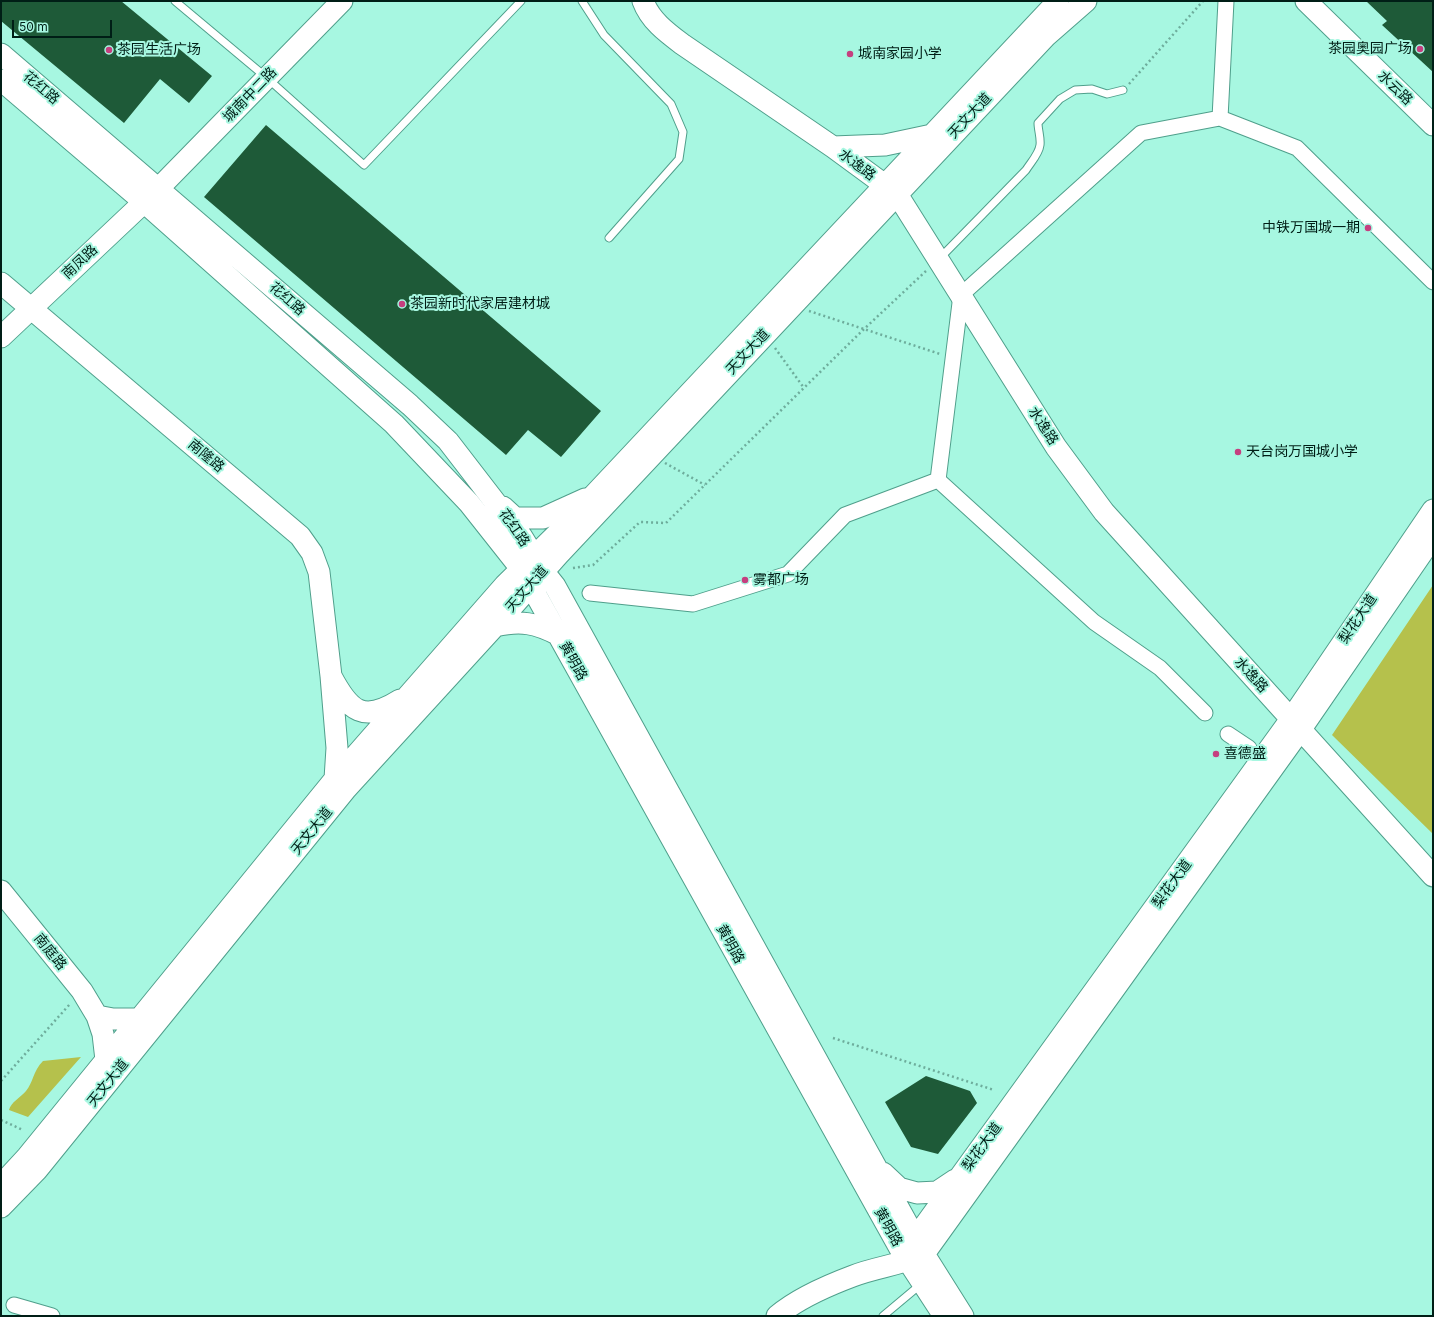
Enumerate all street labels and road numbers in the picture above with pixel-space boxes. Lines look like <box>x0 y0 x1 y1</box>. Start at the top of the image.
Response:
street label: 城南中二路 <box>220 64 280 126</box>
street label: 水云路 <box>1374 67 1416 109</box>
street label: 花红路 <box>20 68 62 108</box>
street label: 天文大道 <box>945 90 995 142</box>
street label: 水逸路 <box>835 146 879 184</box>
street label: 南凤路 <box>59 242 101 282</box>
street label: 花红路 <box>266 279 308 319</box>
street label: 天文大道 <box>723 326 773 378</box>
street label: 水逸路 <box>1025 404 1061 448</box>
street label: 南隆路 <box>185 436 227 476</box>
street label: 花红路 <box>495 506 533 550</box>
street label: 天文大道 <box>502 562 552 616</box>
street label: 梨花大道 <box>1335 591 1381 647</box>
street label: 黄明路 <box>555 639 591 683</box>
street label: 水逸路 <box>1231 654 1271 696</box>
street label: 天文大道 <box>288 804 336 858</box>
street label: 梨花大道 <box>1149 856 1195 912</box>
street label: 黄明路 <box>712 922 748 966</box>
street label: 南庭路 <box>30 930 70 974</box>
street label: 天文大道 <box>84 1056 132 1110</box>
street label: 梨花大道 <box>959 1119 1005 1175</box>
street label: 黄明路 <box>870 1205 906 1249</box>

